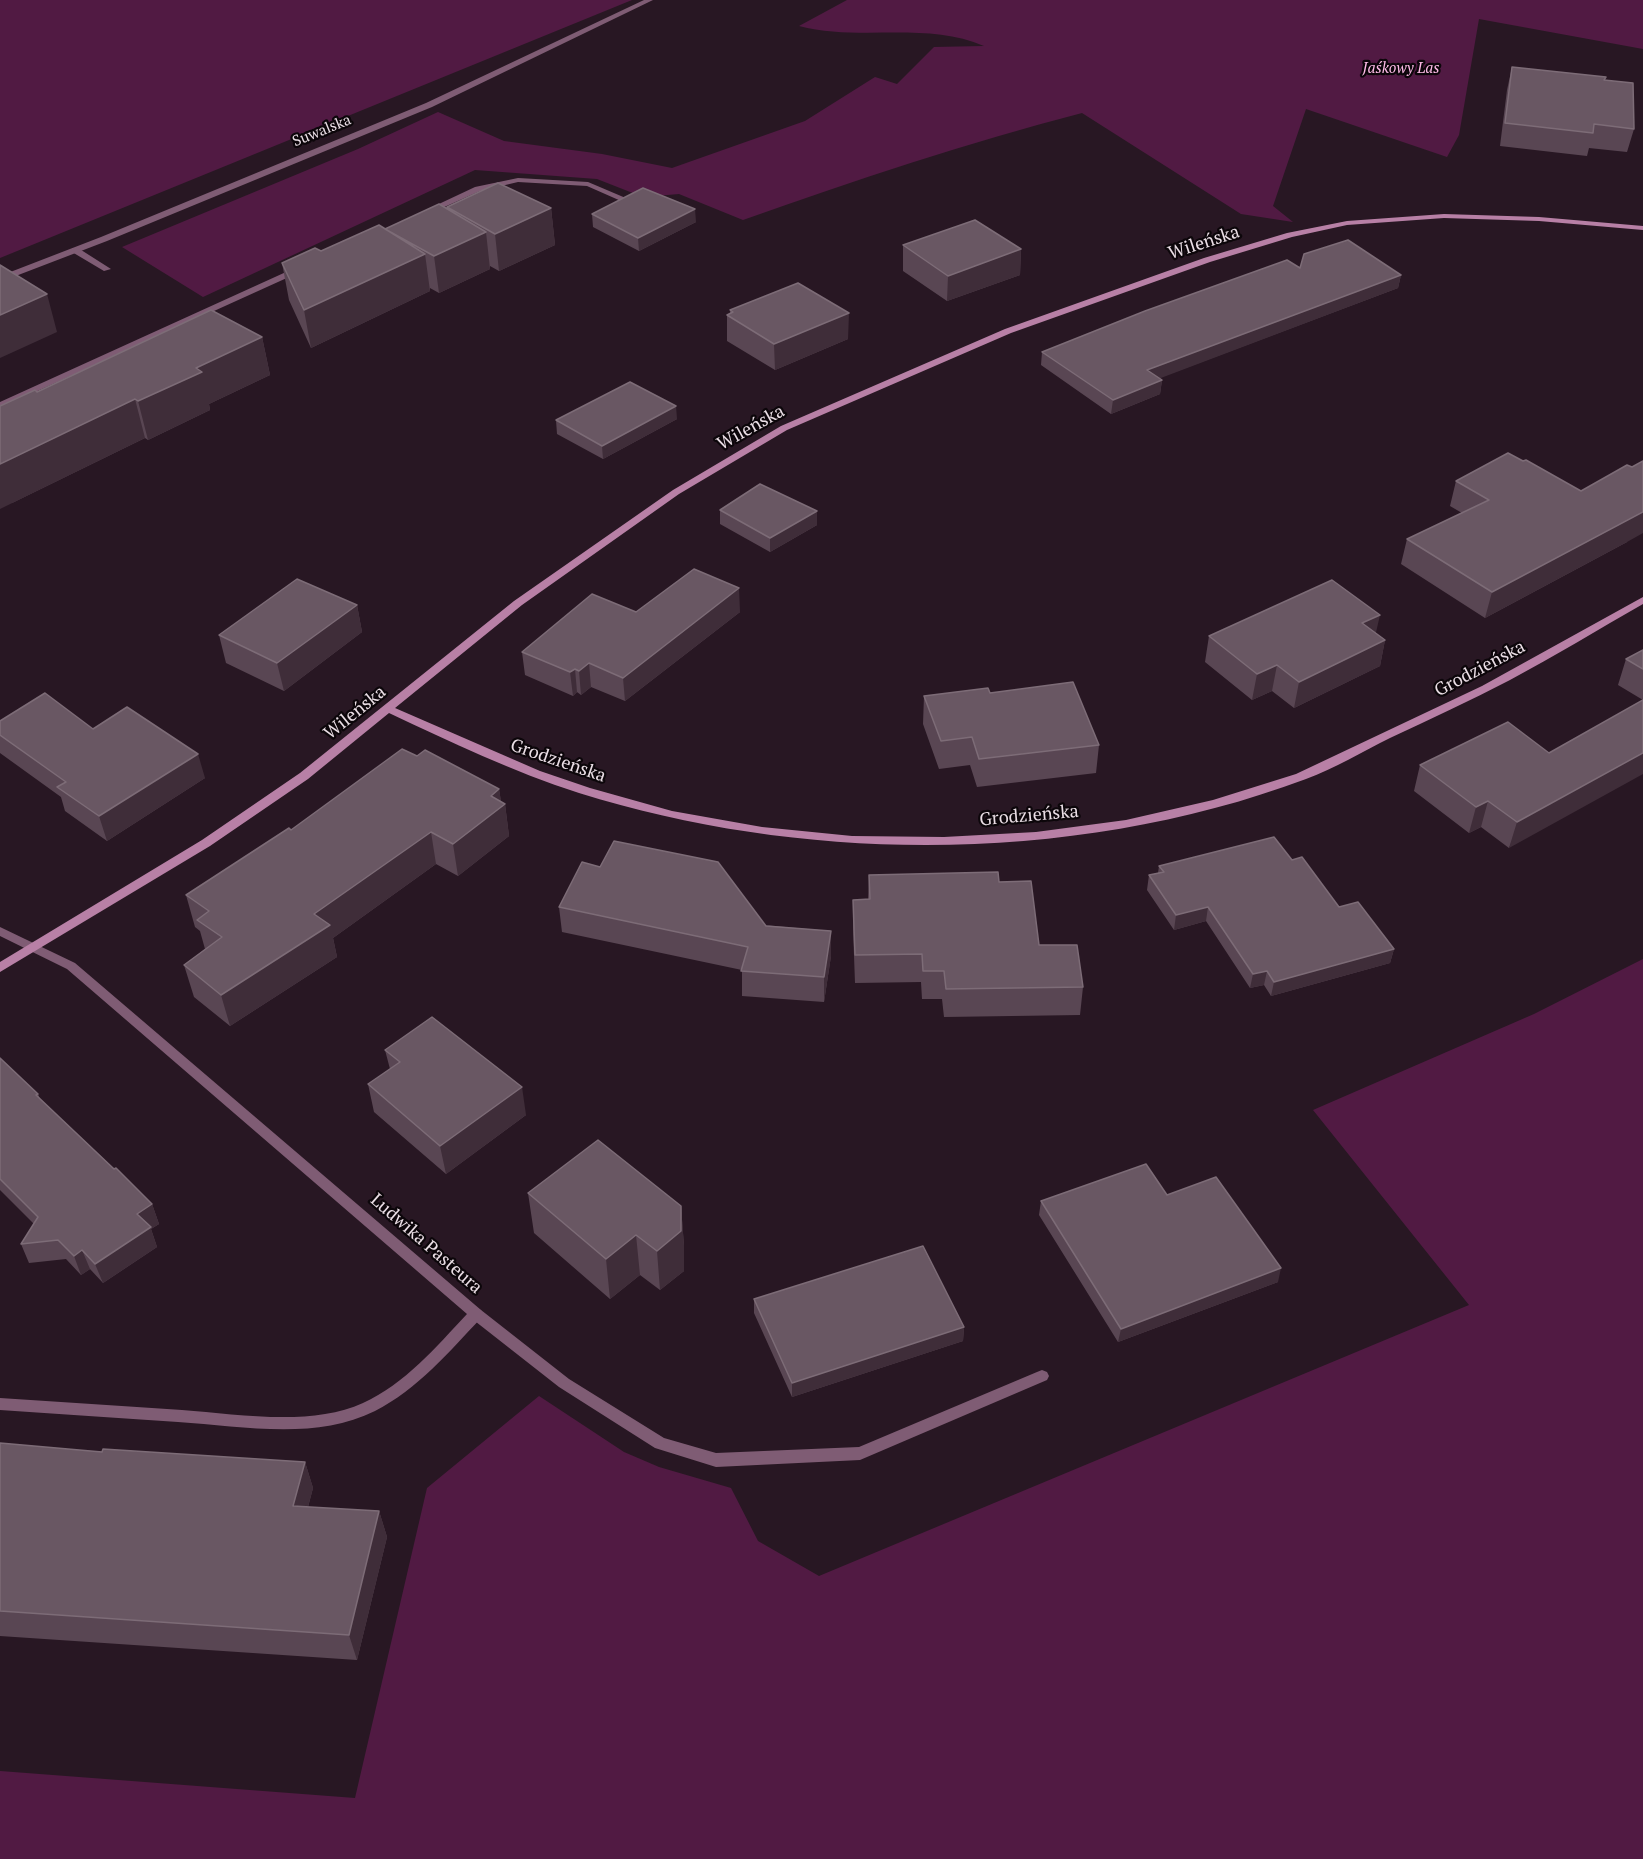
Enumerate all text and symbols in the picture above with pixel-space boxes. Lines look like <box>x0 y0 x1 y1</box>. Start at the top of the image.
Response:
park label: Jaśkowy Las <box>1362 60 1440 78</box>
street label: Suwalska <box>290 111 354 151</box>
street label: Wileńska <box>1166 221 1242 265</box>
street label: Wileńska <box>714 401 788 455</box>
street label: Grodzieńska <box>1431 636 1529 702</box>
street label: Wileńska <box>320 681 390 745</box>
street label: Grodzieńska <box>508 735 608 787</box>
street label: Grodzieńska <box>979 801 1079 831</box>
street label: Ludwika Pasteura <box>366 1190 486 1298</box>

